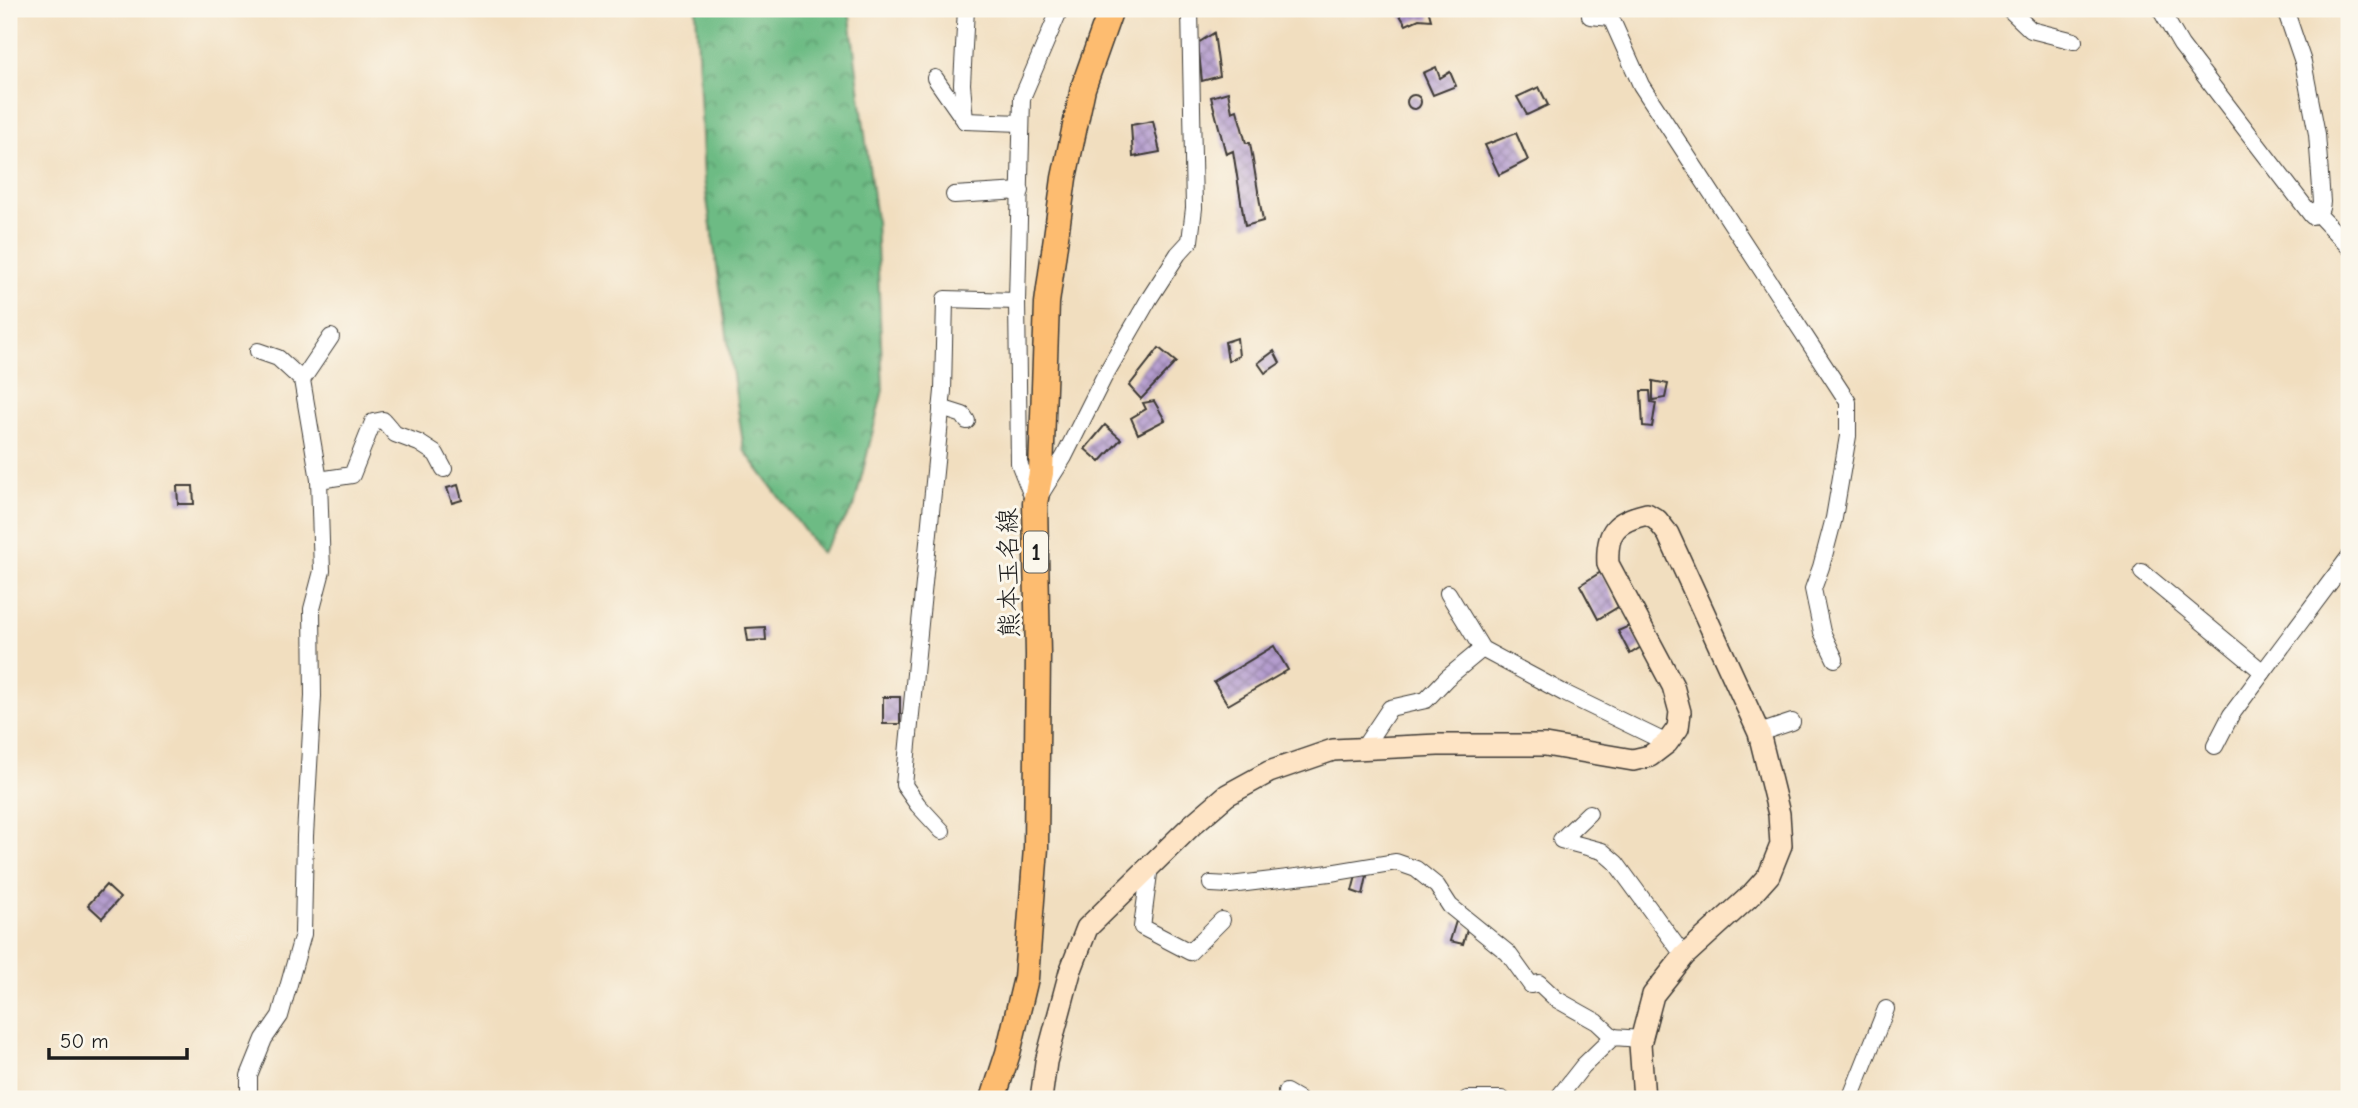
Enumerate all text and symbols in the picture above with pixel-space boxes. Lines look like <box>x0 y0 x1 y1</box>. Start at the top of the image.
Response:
street label: 熊本玉名線 <box>993 508 1025 638</box>
road number: 1 <box>1024 532 1048 572</box>
scale bar <box>49 1017 187 1061</box>
text: 50 m <box>60 1029 109 1053</box>

